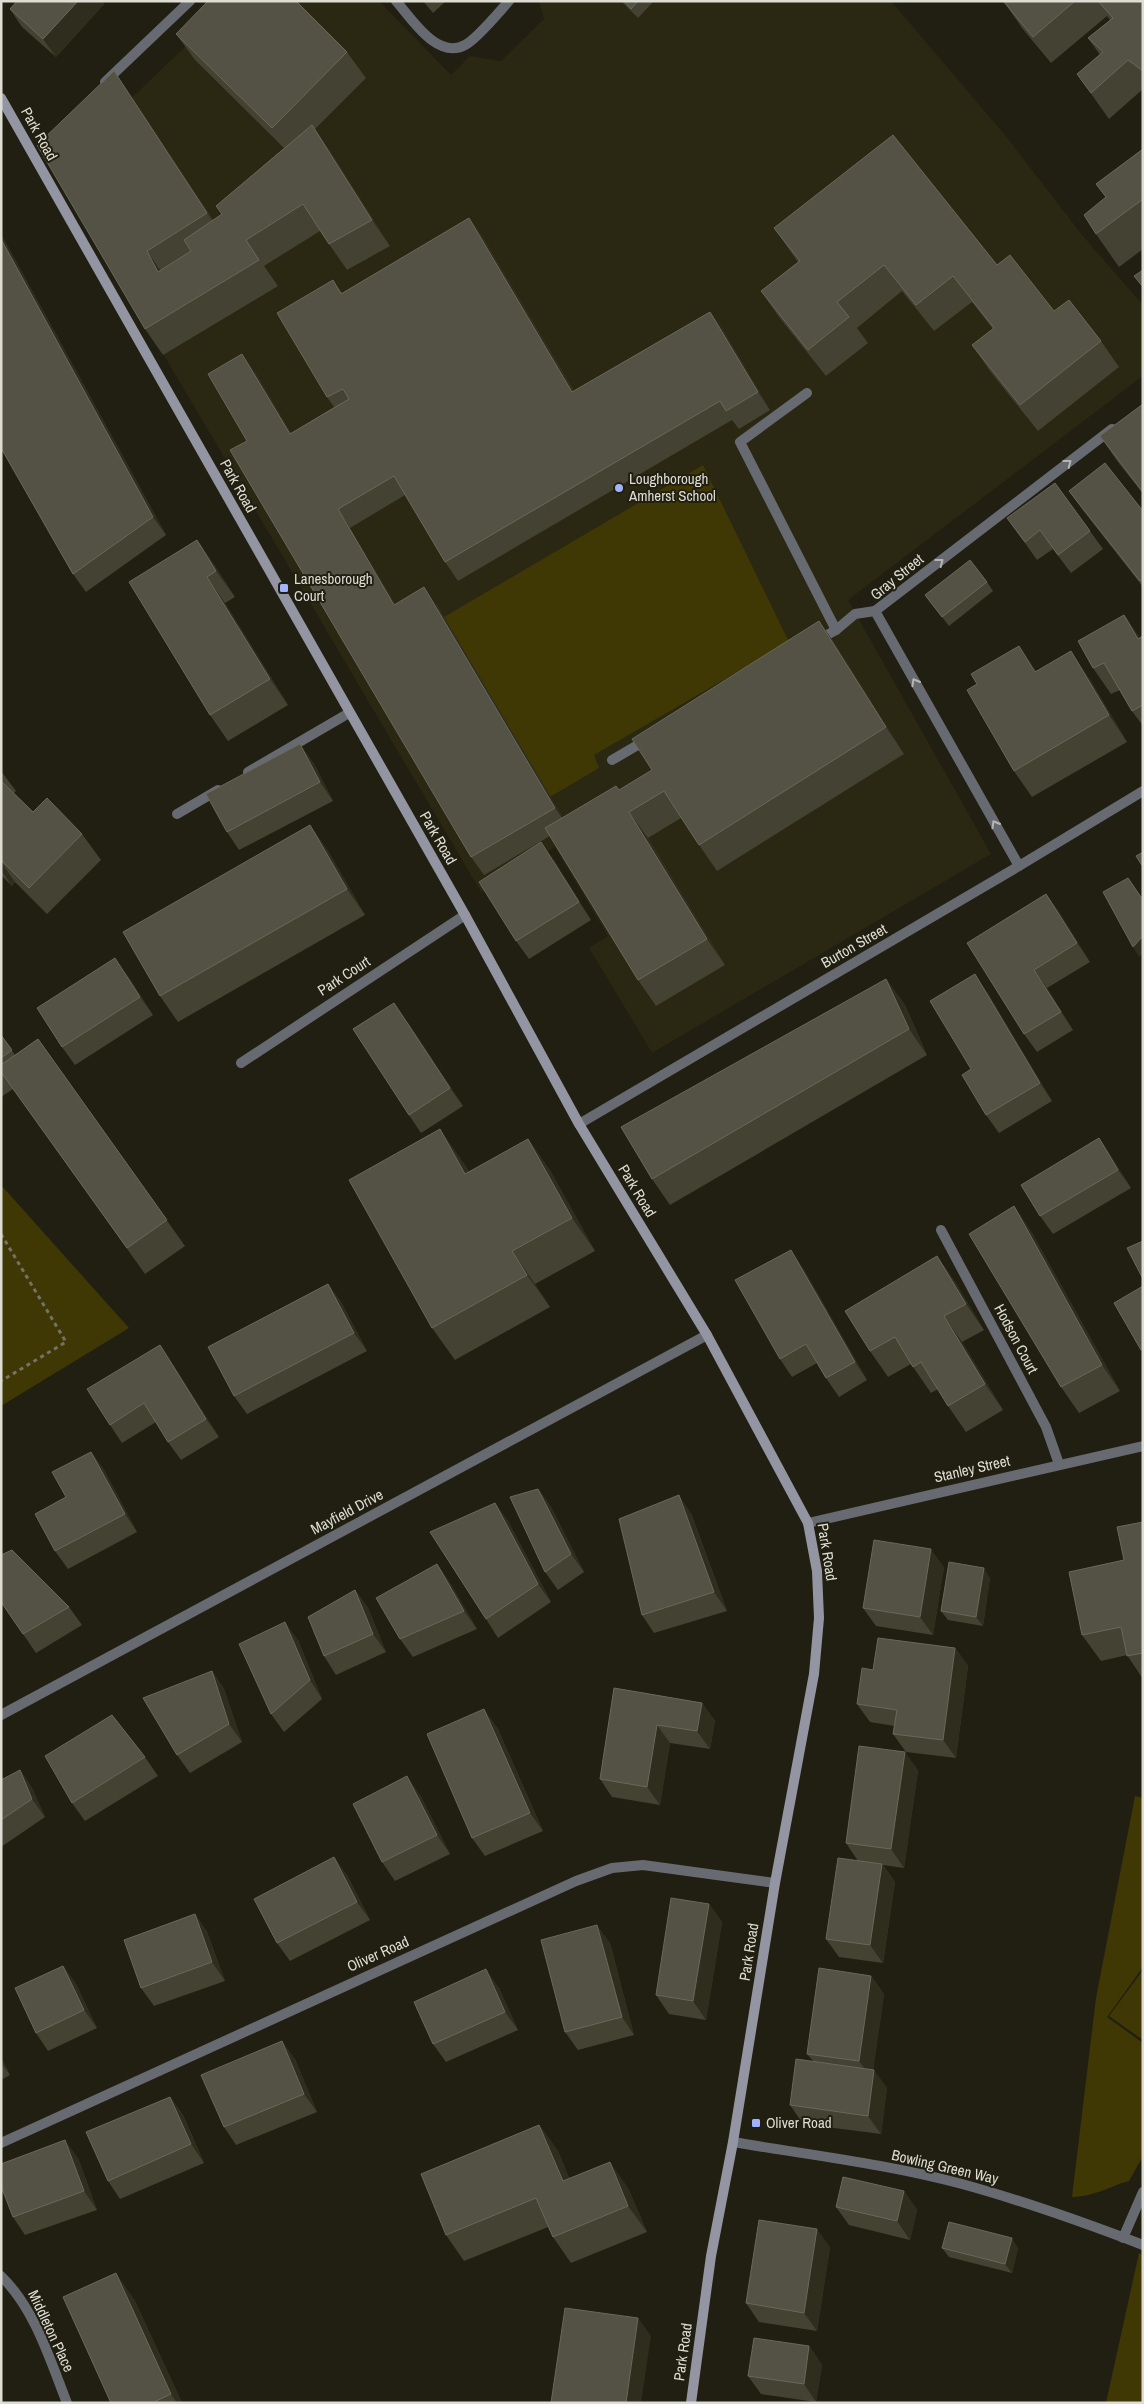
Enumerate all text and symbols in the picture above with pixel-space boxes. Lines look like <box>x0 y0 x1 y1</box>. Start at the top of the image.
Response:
street label: Park Road <box>16 103 63 164</box>
street label: Park Road <box>215 455 262 516</box>
one-way arrow <box>1062 460 1071 468</box>
place label: Loughborough Amherst School <box>628 468 716 506</box>
marker: Loughborough Amherst School <box>613 482 625 494</box>
street label: Gray Street <box>866 548 928 605</box>
one-way arrow <box>934 559 944 568</box>
place label: Lanesborough Court <box>294 568 373 606</box>
marker: Lanesborough Court <box>278 582 290 594</box>
one-way arrow <box>912 679 922 688</box>
street label: Park Road <box>415 807 462 868</box>
one-way arrow <box>992 820 1002 829</box>
street label: Burton Street <box>817 918 891 973</box>
street label: Park Court <box>313 950 375 1000</box>
street label: Park Road <box>613 1160 661 1221</box>
street label: Hodson Court <box>989 1300 1044 1378</box>
street label: Stanley Street <box>932 1449 1012 1487</box>
street label: Mayfield Drive <box>307 1484 387 1539</box>
street label: Park Road <box>813 1522 842 1582</box>
street label: Park Road <box>734 1922 763 1982</box>
street label: Oliver Road <box>344 1931 412 1976</box>
place label: Oliver Road <box>766 2112 832 2133</box>
marker: Oliver Road <box>750 2117 762 2129</box>
street label: Bowling Green Way <box>890 2144 1001 2189</box>
street label: Middleton Place <box>23 2286 80 2375</box>
street label: Park Road <box>668 2322 697 2382</box>

